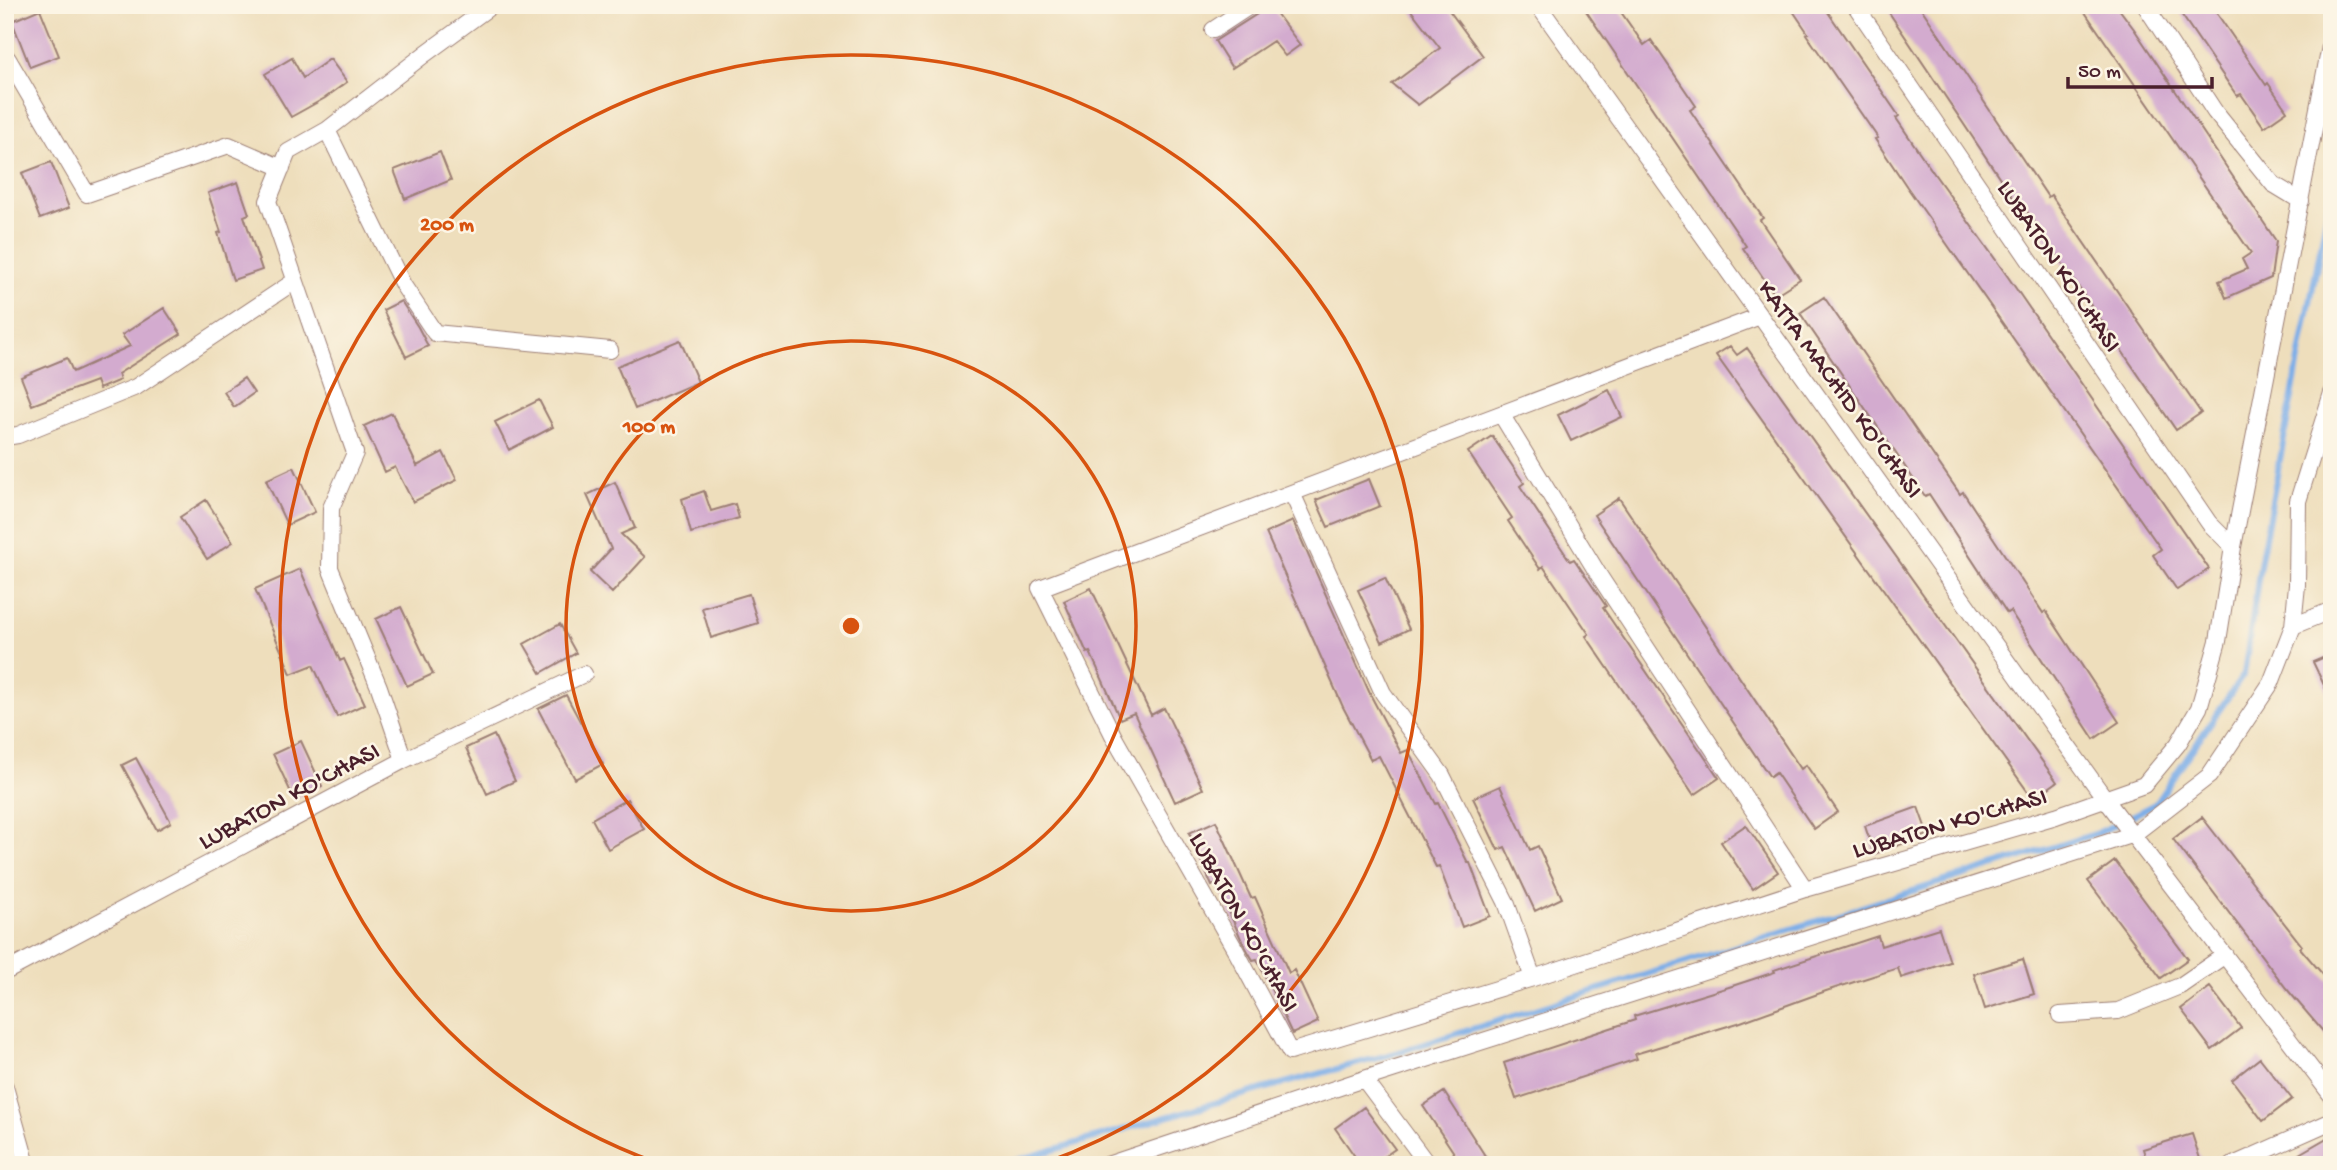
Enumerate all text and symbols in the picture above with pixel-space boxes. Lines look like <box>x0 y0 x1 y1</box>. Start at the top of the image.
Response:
scale bar <box>2068 46 2211 90</box>
text: 50 m <box>2078 61 2121 86</box>
street label: LUBATON KO'CHASI <box>1988 175 2126 360</box>
text: 200 m <box>420 214 474 239</box>
street label: KATTA MACHID KO'CHASI <box>1749 276 1928 506</box>
text: 100 m <box>622 416 675 441</box>
centre of rings <box>839 614 863 638</box>
street label: LUBATON KO'CHASI <box>194 737 386 859</box>
street label: LUBATON KO'CHASI <box>1849 783 2051 868</box>
street label: LUBATON KO'CHASI <box>1180 828 1304 1019</box>

